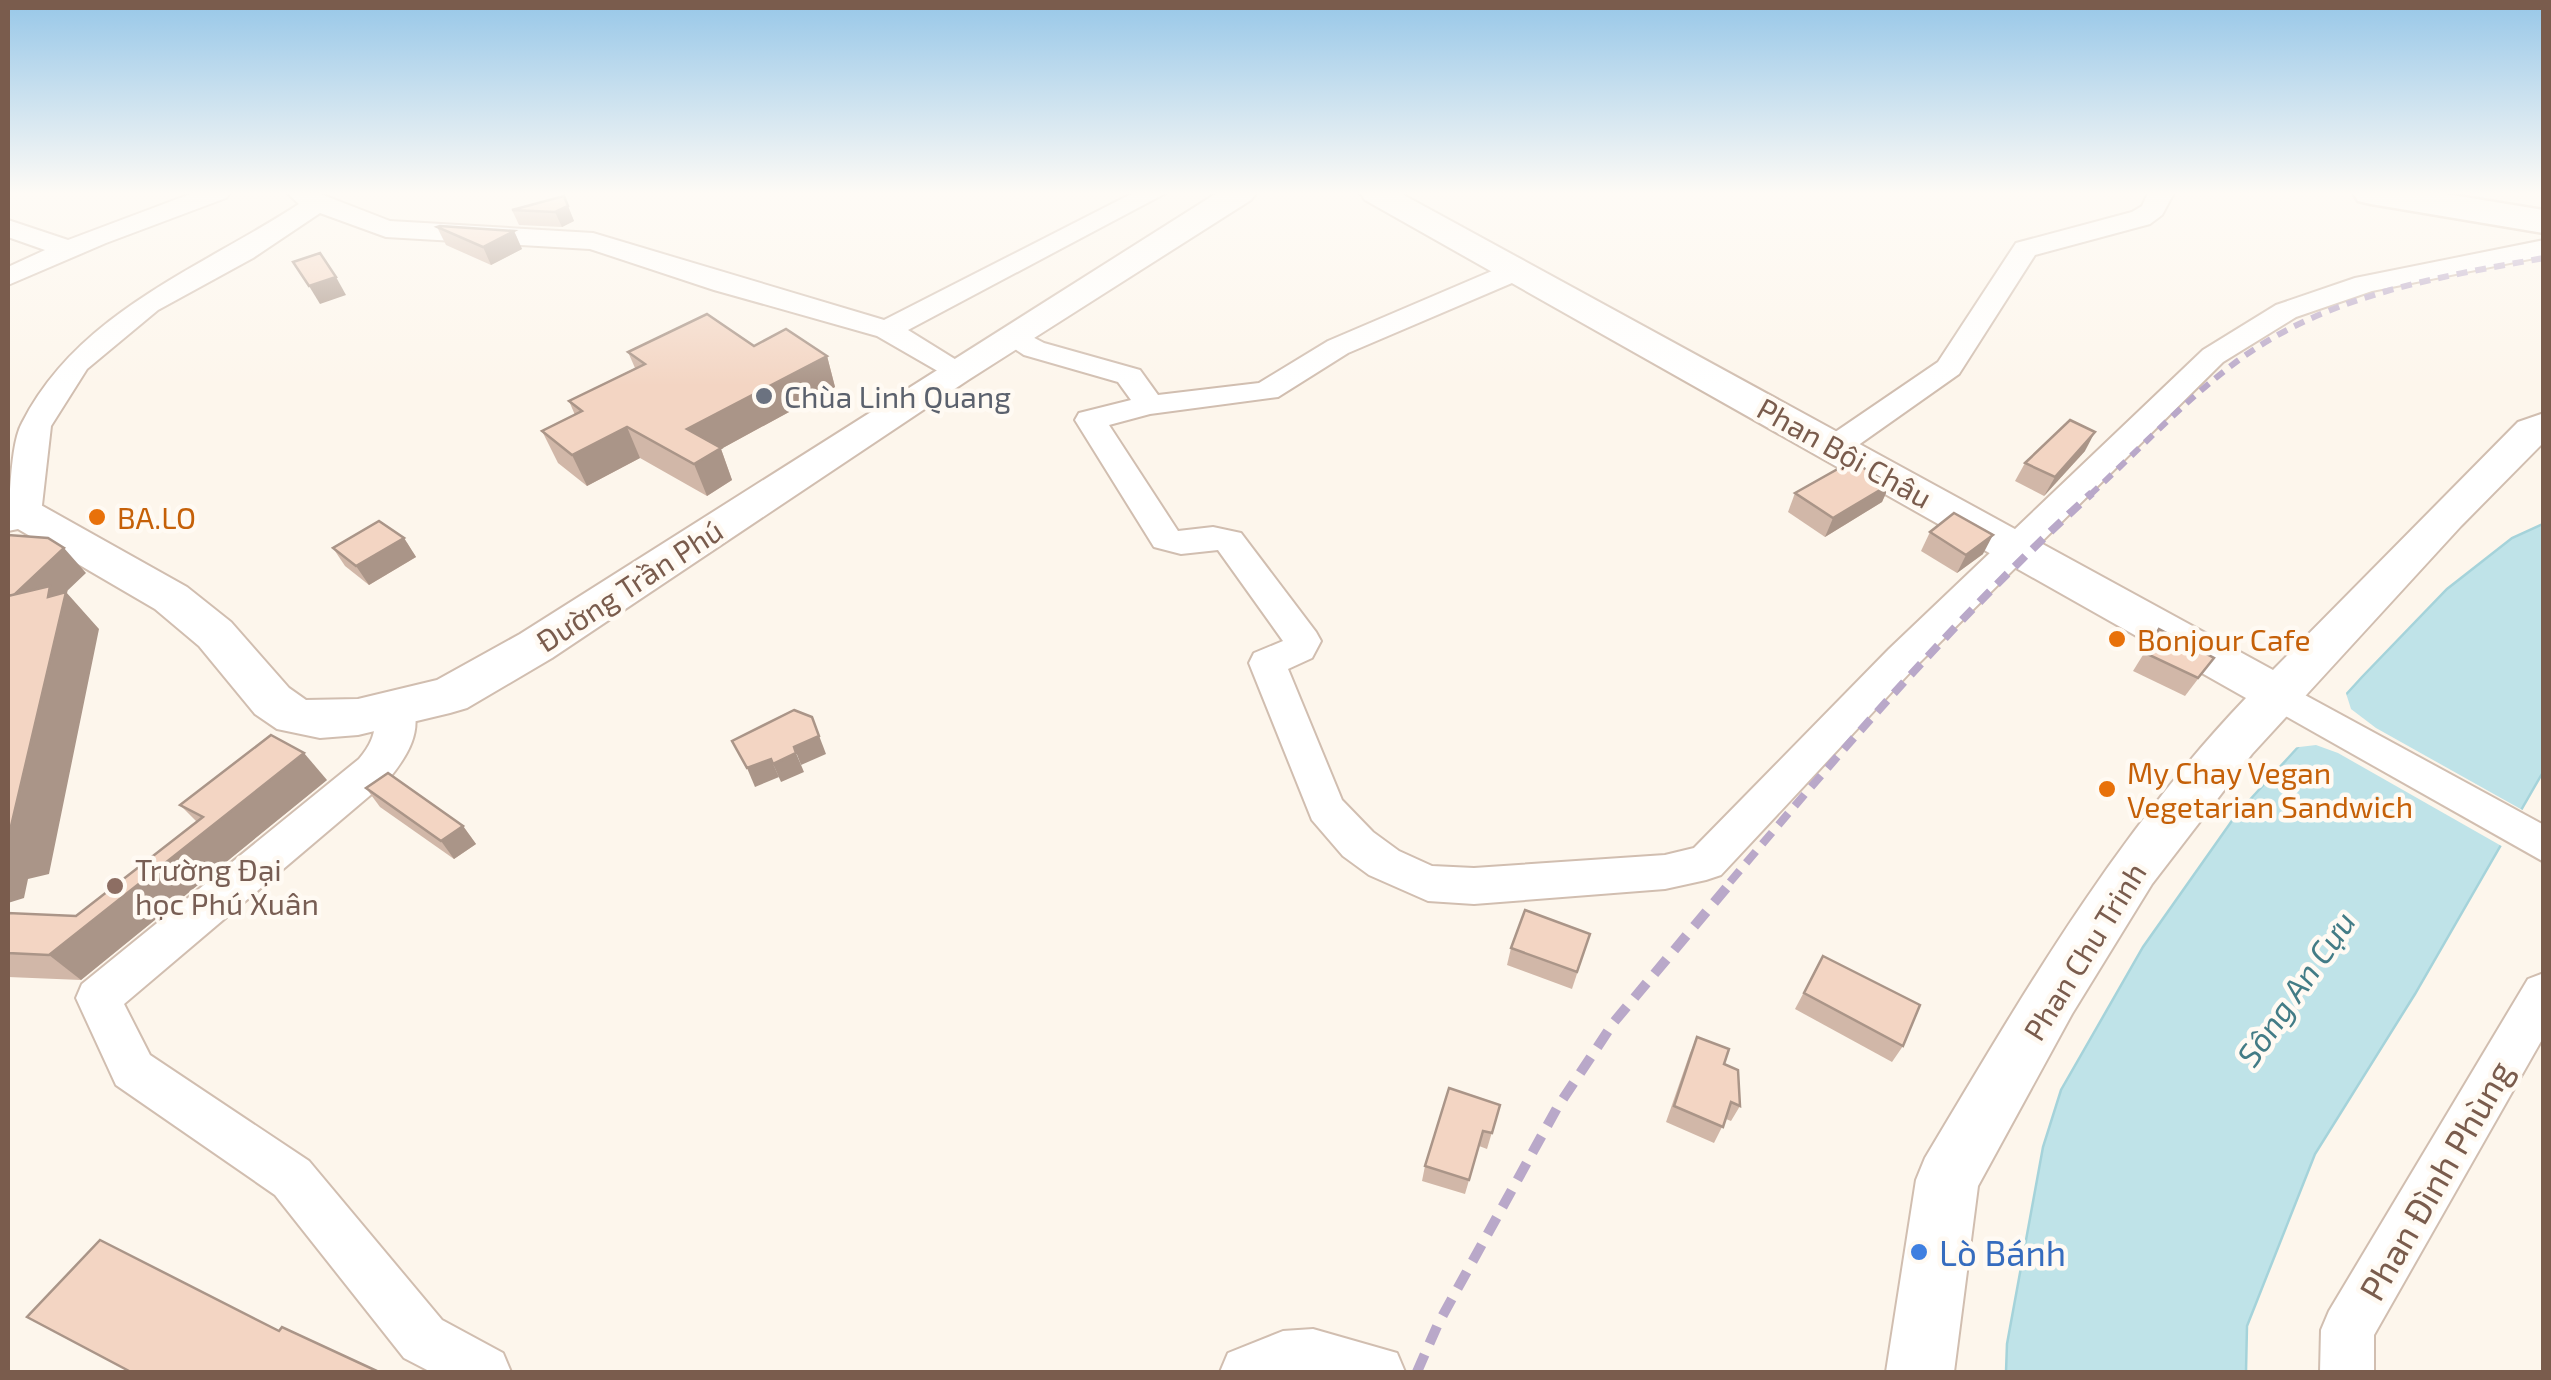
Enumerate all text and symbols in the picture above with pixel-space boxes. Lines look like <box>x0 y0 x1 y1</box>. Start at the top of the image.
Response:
place label: Chùa Linh Quang <box>784 378 1011 414</box>
marker: Chùa Linh Quang <box>753 385 775 407</box>
street label: Phan Bội Châu <box>1752 389 1938 515</box>
place label: BA.LO <box>117 499 196 535</box>
marker: BA.LO <box>86 506 108 528</box>
street label: Đường Trần Phú <box>529 511 729 659</box>
place label: Bonjour Cafe <box>2137 621 2311 657</box>
marker: Bonjour Cafe <box>2106 628 2128 650</box>
place label: My Chay Vegan Vegetarian Sandwich <box>2127 754 2413 824</box>
marker: My Chay Vegan Vegetarian Sandwich <box>2096 778 2118 800</box>
place label: Trường Đại học Phú Xuân <box>135 851 319 921</box>
street label: Phan Chu Trinh <box>2015 856 2153 1046</box>
marker: Trường Đại học Phú Xuân <box>104 875 126 897</box>
water label: Sông An Cựu <box>2228 903 2363 1073</box>
street label: Phan Đình Phùng <box>2349 1053 2521 1307</box>
place label: Lò Bánh <box>1939 1231 2066 1273</box>
marker: Lò Bánh <box>1908 1241 1930 1263</box>

